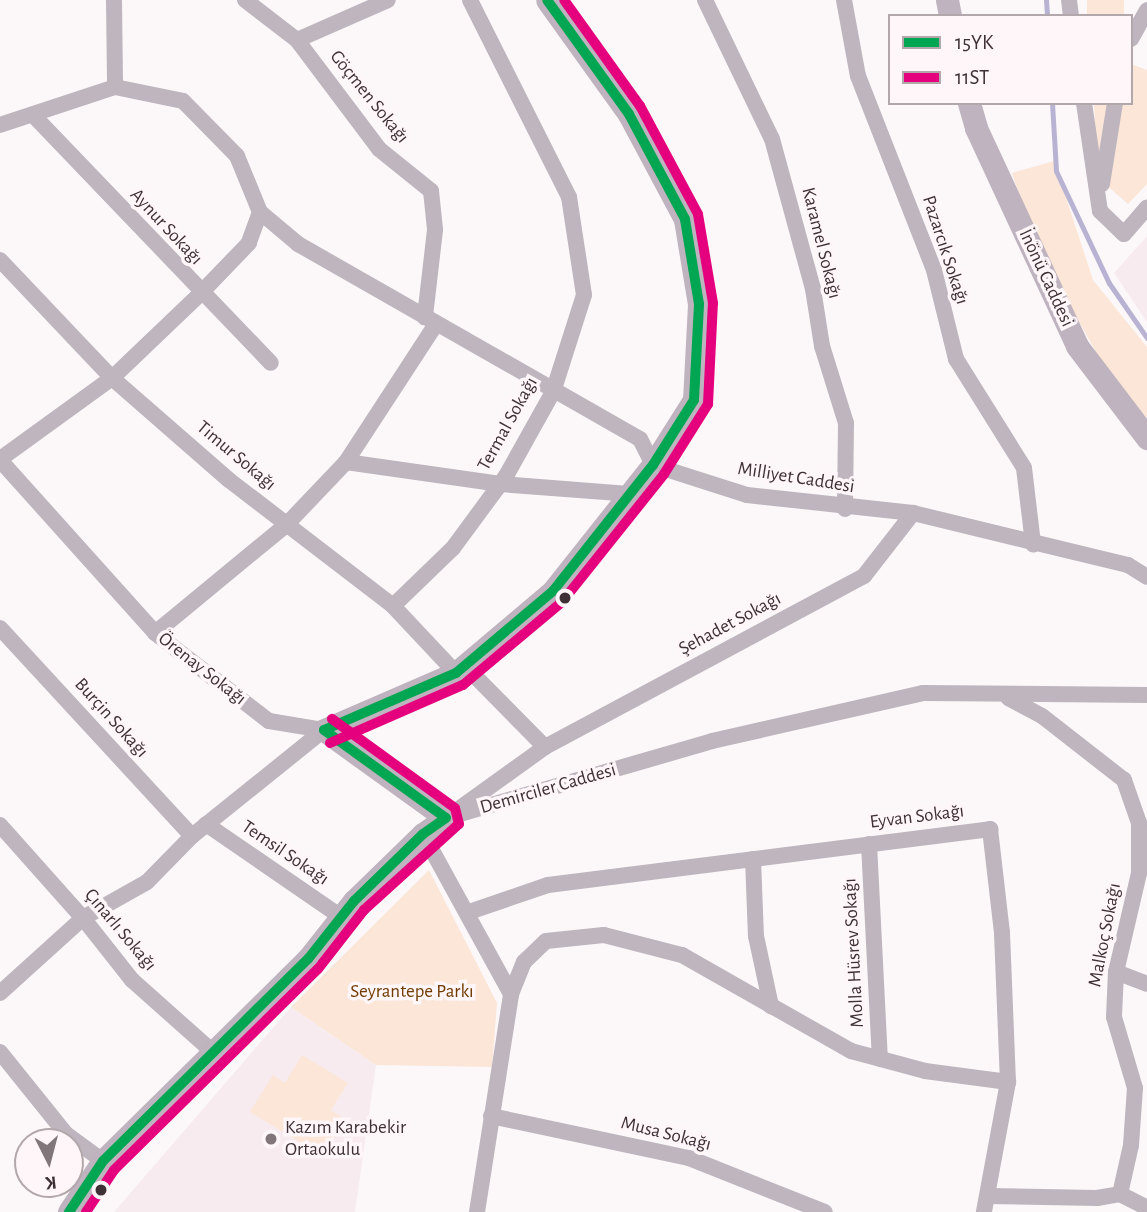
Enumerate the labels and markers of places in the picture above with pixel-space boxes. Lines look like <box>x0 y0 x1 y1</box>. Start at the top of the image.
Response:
unlabelled marker <box>558 591 572 605</box>
place label: Kazım Karabekir Ortaokulu <box>285 1117 406 1161</box>
marker: Kazım Karabekir Ortaokulu <box>263 1131 279 1147</box>
unlabelled marker <box>94 1183 108 1197</box>

